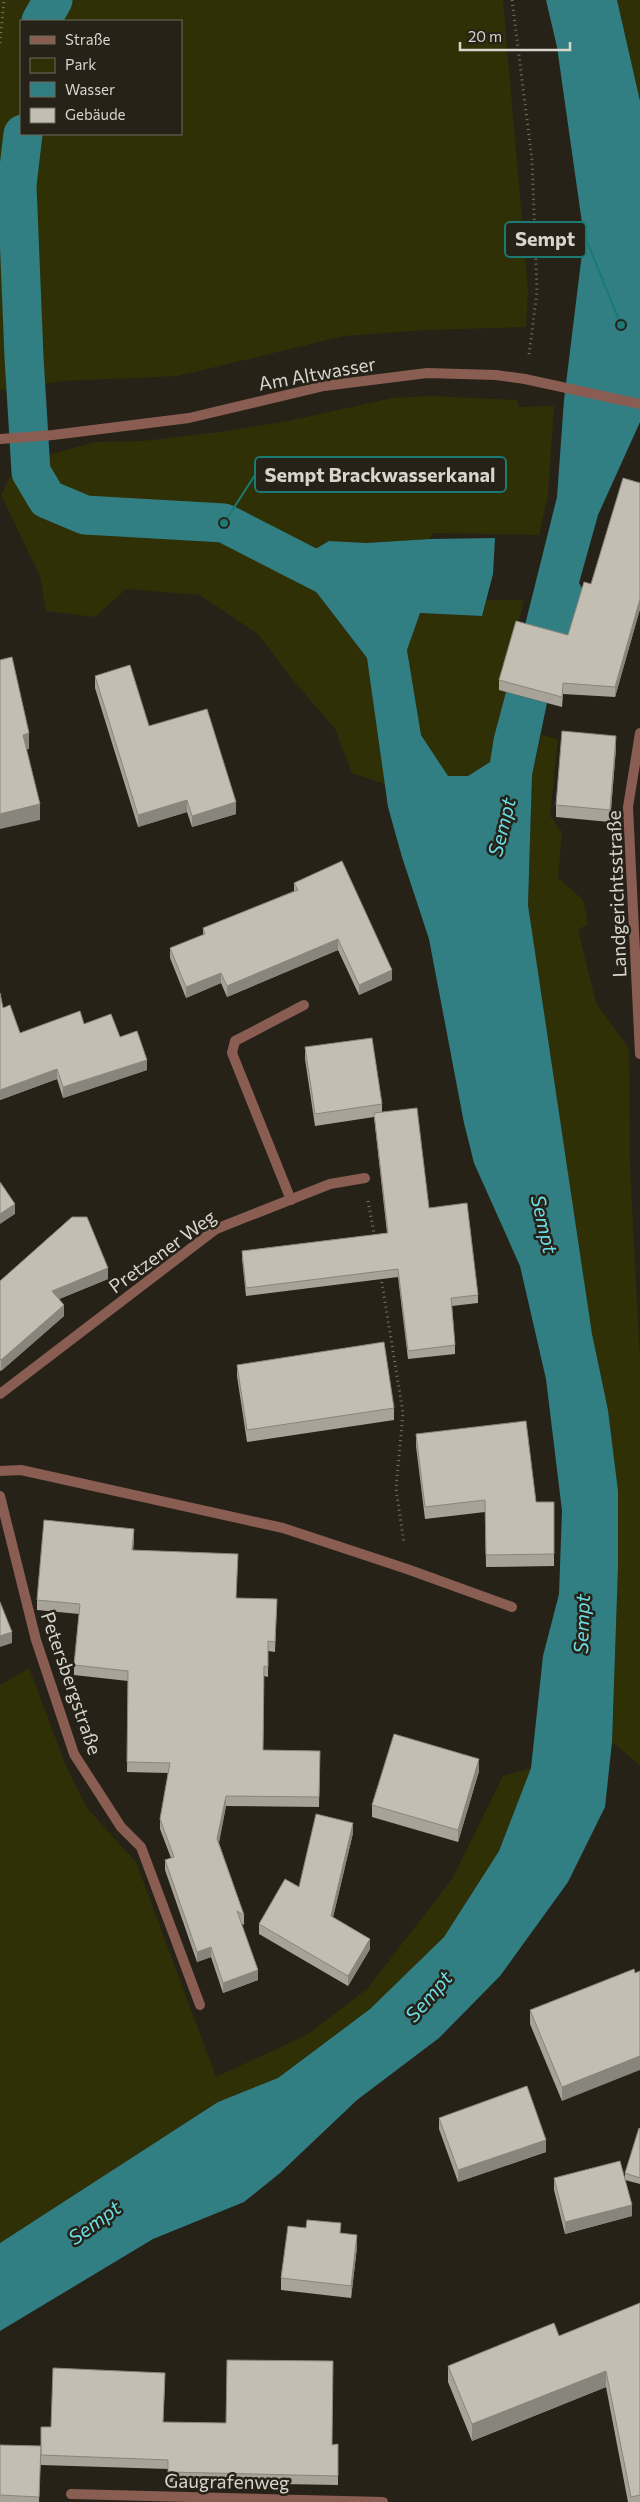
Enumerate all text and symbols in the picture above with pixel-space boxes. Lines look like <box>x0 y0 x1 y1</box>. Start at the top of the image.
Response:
legend <box>20 20 182 135</box>
scale bar <box>460 20 570 52</box>
text: 20 m <box>468 27 502 45</box>
text: Straße <box>65 30 111 48</box>
text: Park <box>65 55 96 73</box>
text: Wasser <box>65 80 115 98</box>
text: Gebäude <box>65 105 126 123</box>
callout: Sempt <box>505 222 586 257</box>
text: Sempt <box>515 226 575 250</box>
street label: Am Altwasser <box>256 351 378 395</box>
callout: Sempt Brackwasserkanal <box>255 457 506 492</box>
text: Sempt Brackwasserkanal <box>265 462 495 486</box>
water label: Sempt <box>482 794 520 859</box>
street label: Landgerichtsstraße <box>602 810 630 978</box>
water label: Sempt <box>527 1192 564 1256</box>
street label: Pretzener Weg <box>104 1204 220 1298</box>
water label: Sempt <box>568 1593 594 1654</box>
street label: Petersbergstraße <box>37 1609 107 1757</box>
water label: Sempt <box>399 1965 457 2026</box>
water label: Sempt <box>63 2194 126 2249</box>
street label: Gaugrafenweg <box>164 2468 290 2494</box>

